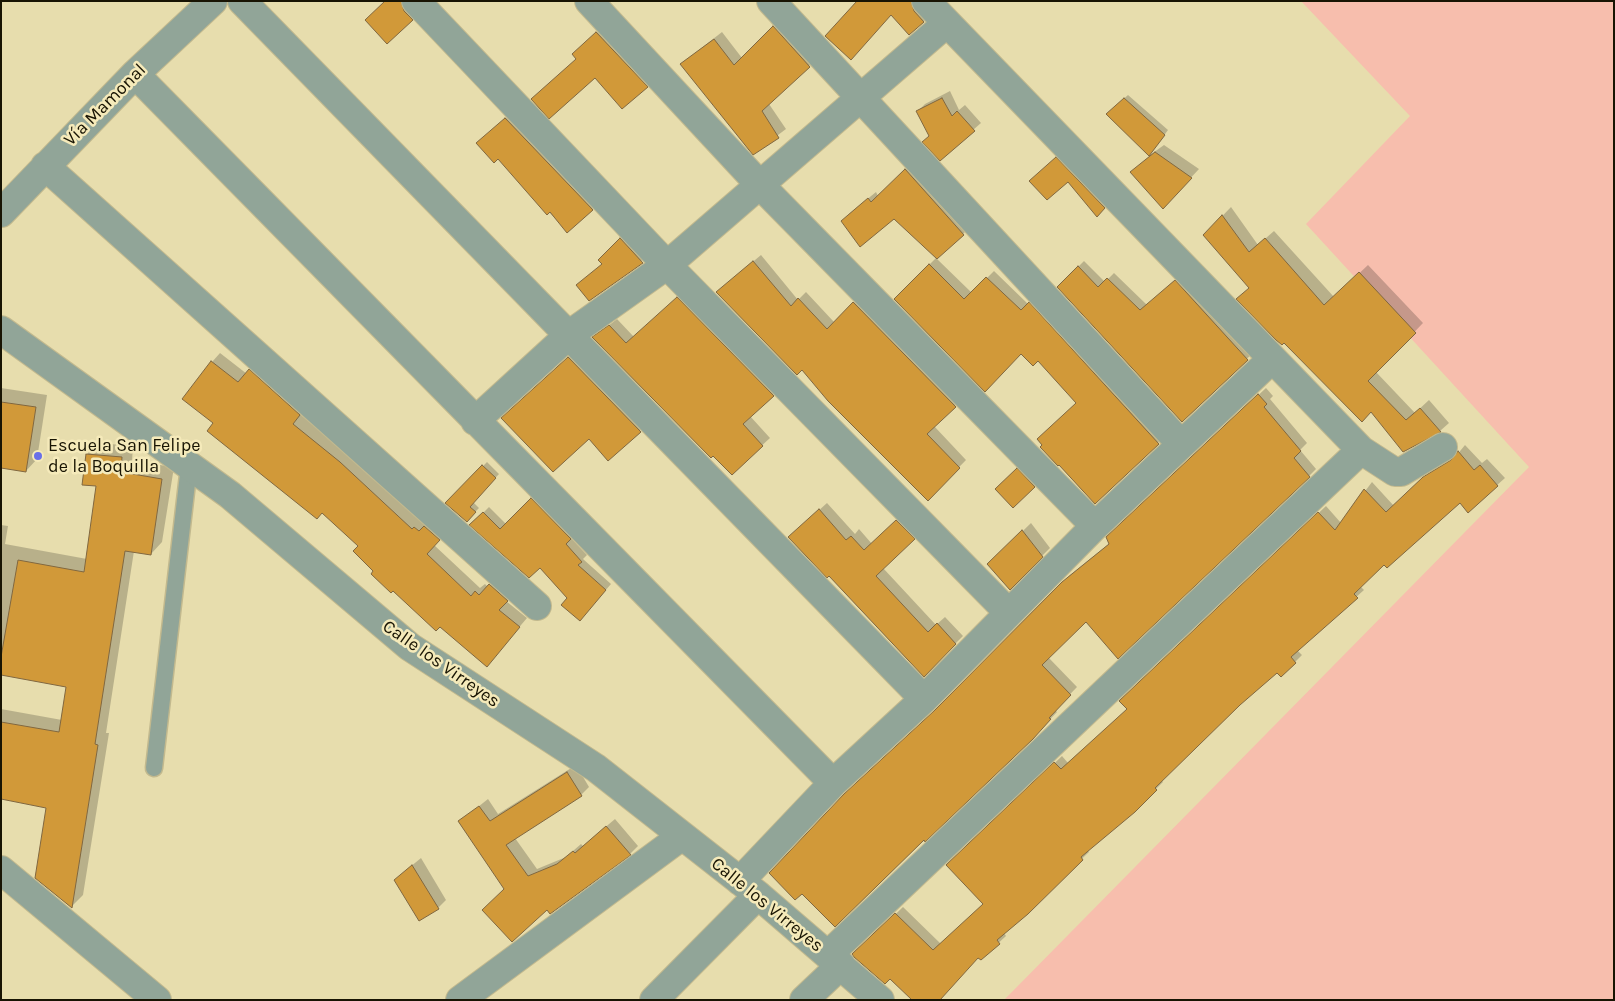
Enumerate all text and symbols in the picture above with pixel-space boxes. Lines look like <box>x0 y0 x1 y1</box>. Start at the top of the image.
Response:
street label: Vía Mamonal <box>59 59 151 151</box>
place label: Escuela San Felipe de la Boquilla <box>48 435 200 478</box>
marker: Escuela San Felipe de la Boquilla <box>32 450 44 462</box>
street label: Calle los Virreyes <box>378 616 504 712</box>
street label: Calle los Virreyes <box>707 853 827 957</box>

